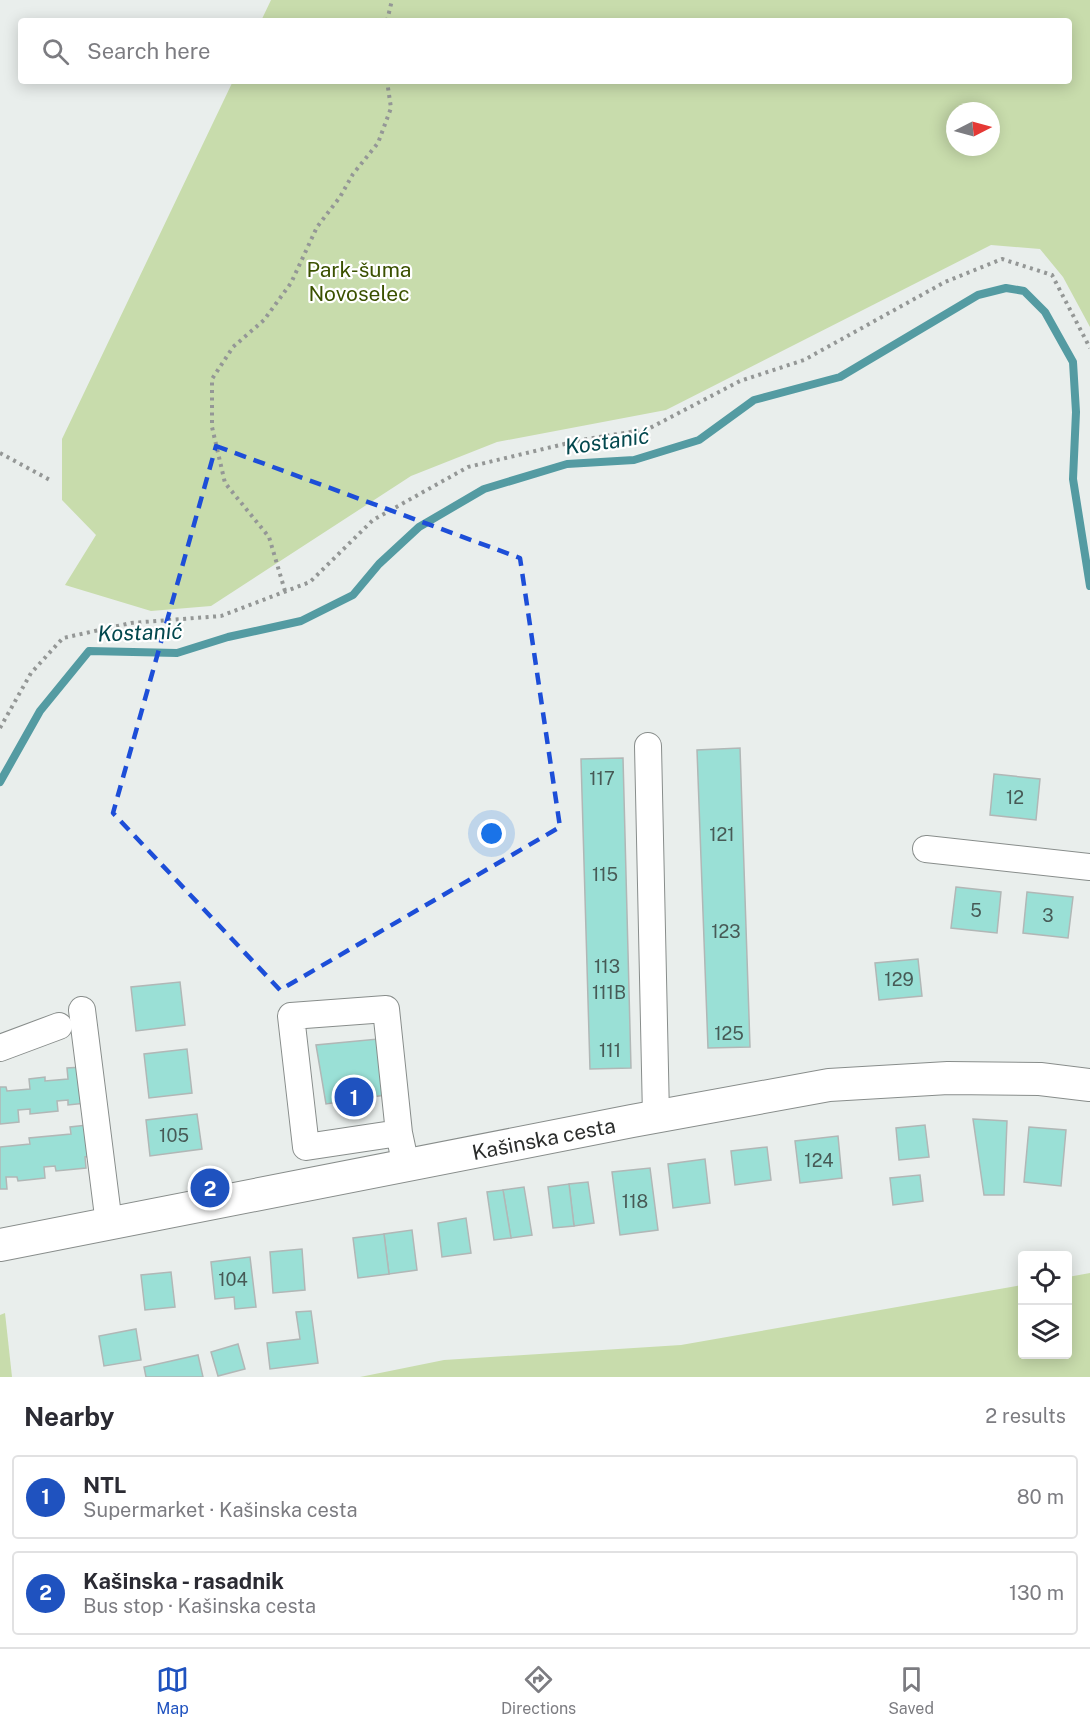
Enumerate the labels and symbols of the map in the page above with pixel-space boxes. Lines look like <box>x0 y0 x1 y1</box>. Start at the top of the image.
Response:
north arrow <box>946 102 1000 156</box>
park label: Park-šuma Novoselec <box>307 257 411 306</box>
water label: Kostanić <box>563 422 651 460</box>
water label: Kostanić <box>97 618 183 646</box>
house number: 117 <box>589 768 615 789</box>
house number: 12 <box>1006 787 1024 808</box>
your location <box>477 819 506 848</box>
house number: 121 <box>709 824 735 845</box>
house number: 115 <box>592 864 618 885</box>
house number: 5 <box>970 900 982 921</box>
house number: 3 <box>1042 905 1054 926</box>
house number: 123 <box>711 921 741 942</box>
house number: 113 <box>594 956 620 977</box>
house number: 129 <box>884 969 914 990</box>
house number: 111B <box>592 982 626 1003</box>
house number: 125 <box>714 1023 744 1044</box>
house number: 111 <box>599 1040 621 1061</box>
pin: 1 <box>334 1074 374 1120</box>
street label: Kašinska cesta <box>470 1112 617 1165</box>
house number: 105 <box>159 1125 189 1146</box>
house number: 124 <box>804 1150 834 1171</box>
pin: 2 <box>190 1166 230 1210</box>
house number: 118 <box>622 1191 648 1212</box>
house number: 104 <box>218 1269 248 1290</box>

